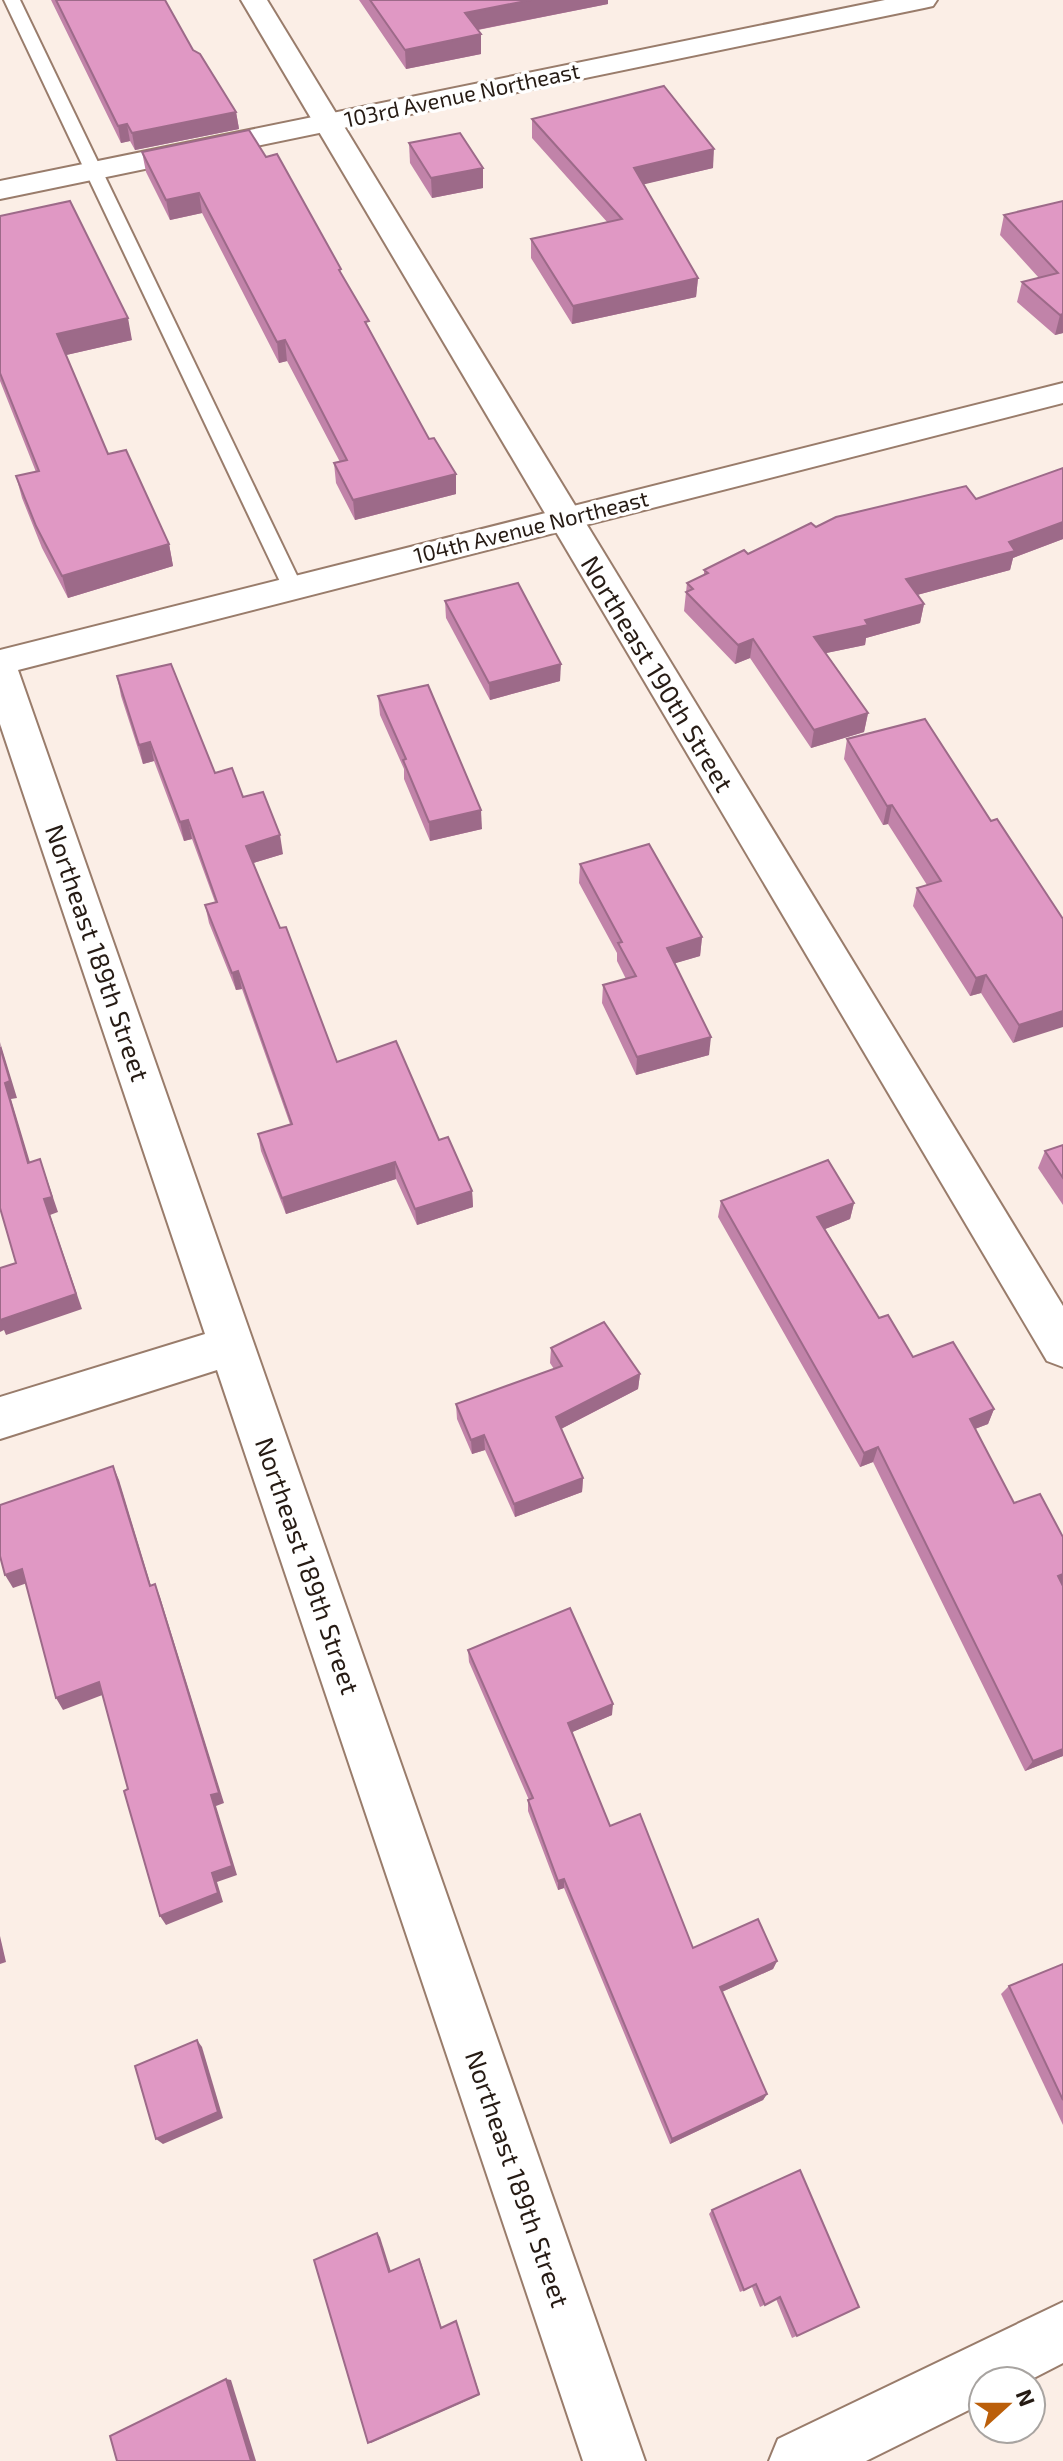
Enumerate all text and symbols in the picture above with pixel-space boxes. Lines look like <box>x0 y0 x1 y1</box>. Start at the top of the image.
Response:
street label: 103rd Avenue Northeast <box>342 56 582 132</box>
street label: 104th Avenue Northeast <box>411 484 651 568</box>
street label: Northeast 190th Street <box>576 550 741 797</box>
street label: Northeast 189th Street <box>40 820 157 1085</box>
street label: Northeast 189th Street <box>250 1433 367 1698</box>
street label: Northeast 189th Street <box>460 2046 577 2311</box>
north arrow <box>967 2365 1047 2445</box>
text: N <box>1012 2385 1042 2410</box>

